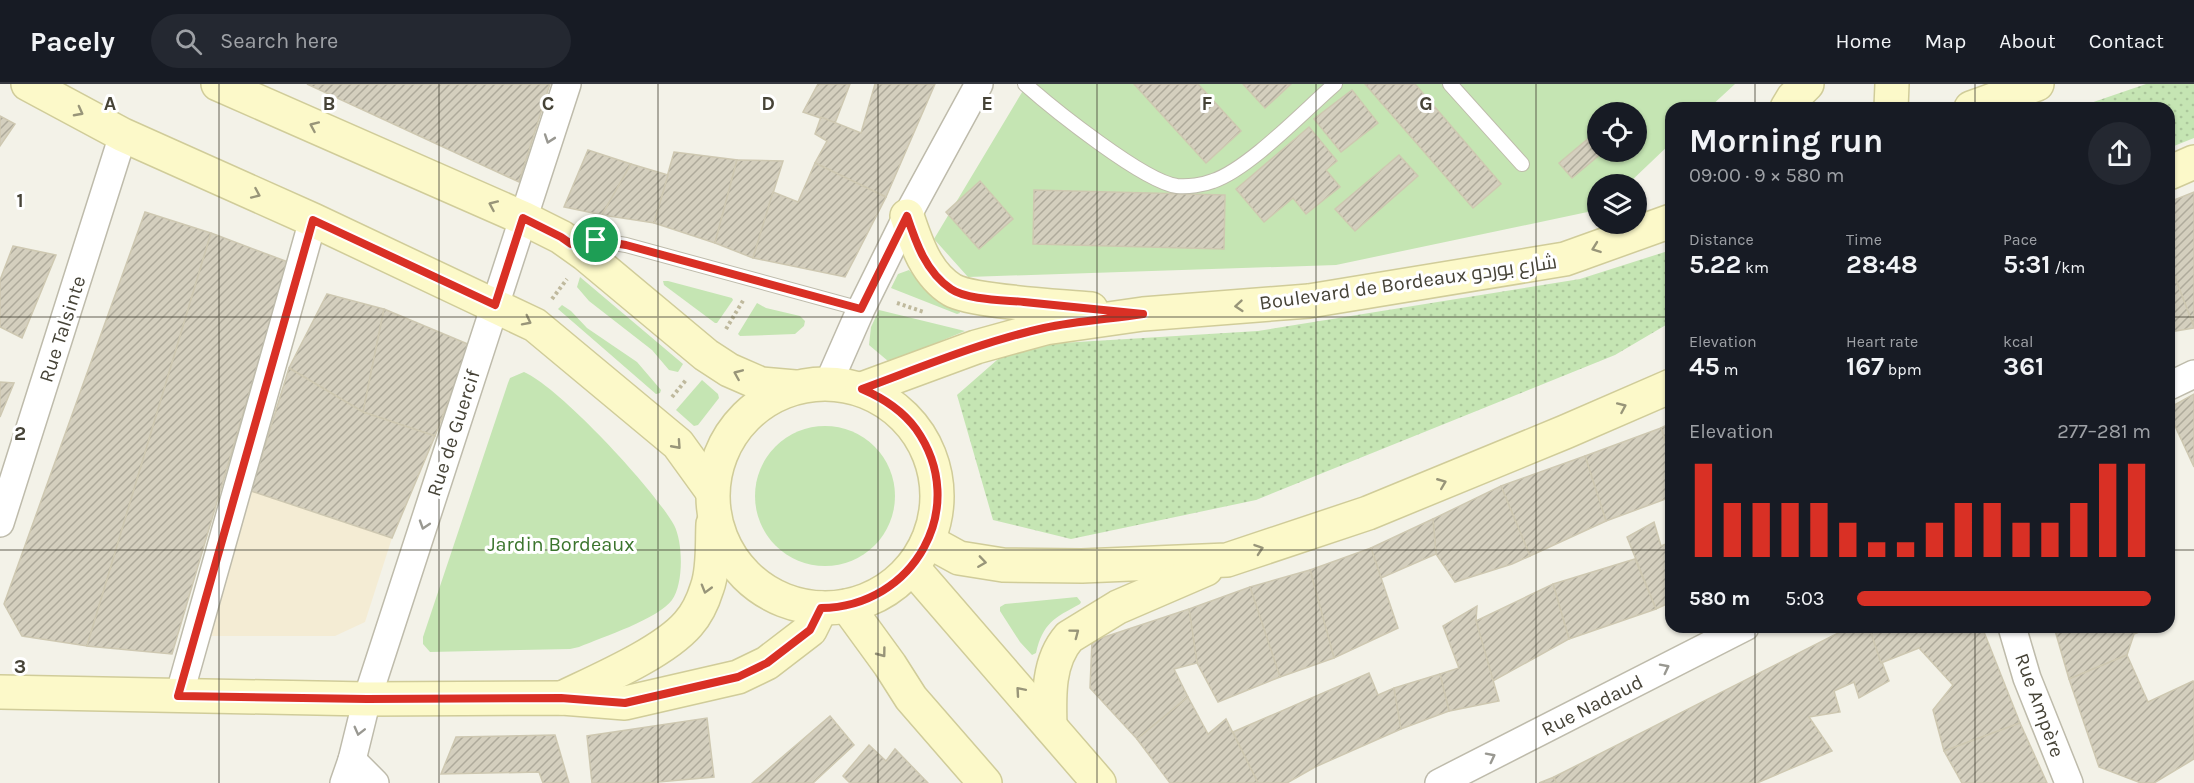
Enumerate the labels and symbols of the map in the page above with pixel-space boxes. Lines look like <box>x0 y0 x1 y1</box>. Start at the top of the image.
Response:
text: A <box>104 92 117 115</box>
text: B <box>323 92 335 115</box>
text: C <box>542 92 554 115</box>
text: D <box>761 92 775 115</box>
text: E <box>981 92 993 115</box>
text: F <box>1202 92 1213 115</box>
text: G <box>1419 92 1433 115</box>
one-way arrow <box>73 105 83 116</box>
one-way arrow <box>310 122 321 134</box>
one-way arrow <box>544 134 556 144</box>
one-way arrow <box>249 187 260 199</box>
text: 1 <box>16 189 24 212</box>
one-way arrow <box>488 200 499 212</box>
pin <box>570 214 621 265</box>
one-way arrow <box>1591 240 1602 253</box>
street label: Boulevard de Bordeaux شارع بوردو <box>1258 250 1559 317</box>
street label: Rue Talsinte <box>34 273 91 385</box>
one-way arrow <box>1234 300 1243 313</box>
one-way arrow <box>521 314 532 325</box>
street label: Rue de Guercif <box>422 367 485 499</box>
one-way arrow <box>734 369 745 381</box>
one-way arrow <box>1615 403 1626 415</box>
text: 2 <box>14 422 26 445</box>
one-way arrow <box>670 438 681 449</box>
one-way arrow <box>1436 478 1447 490</box>
one-way arrow <box>418 519 431 530</box>
park label: Jardin Bordeaux <box>488 533 635 556</box>
one-way arrow <box>1253 544 1264 557</box>
one-way arrow <box>977 556 986 568</box>
one-way arrow <box>701 583 713 594</box>
one-way arrow <box>1068 629 1079 640</box>
one-way arrow <box>874 647 885 658</box>
street label: Rue Ampère <box>2010 650 2069 760</box>
text: 3 <box>14 655 26 678</box>
one-way arrow <box>1659 664 1669 675</box>
street label: Rue Nadaud <box>1538 670 1647 741</box>
one-way arrow <box>1016 687 1027 698</box>
one-way arrow <box>354 726 367 736</box>
one-way arrow <box>1485 752 1496 764</box>

